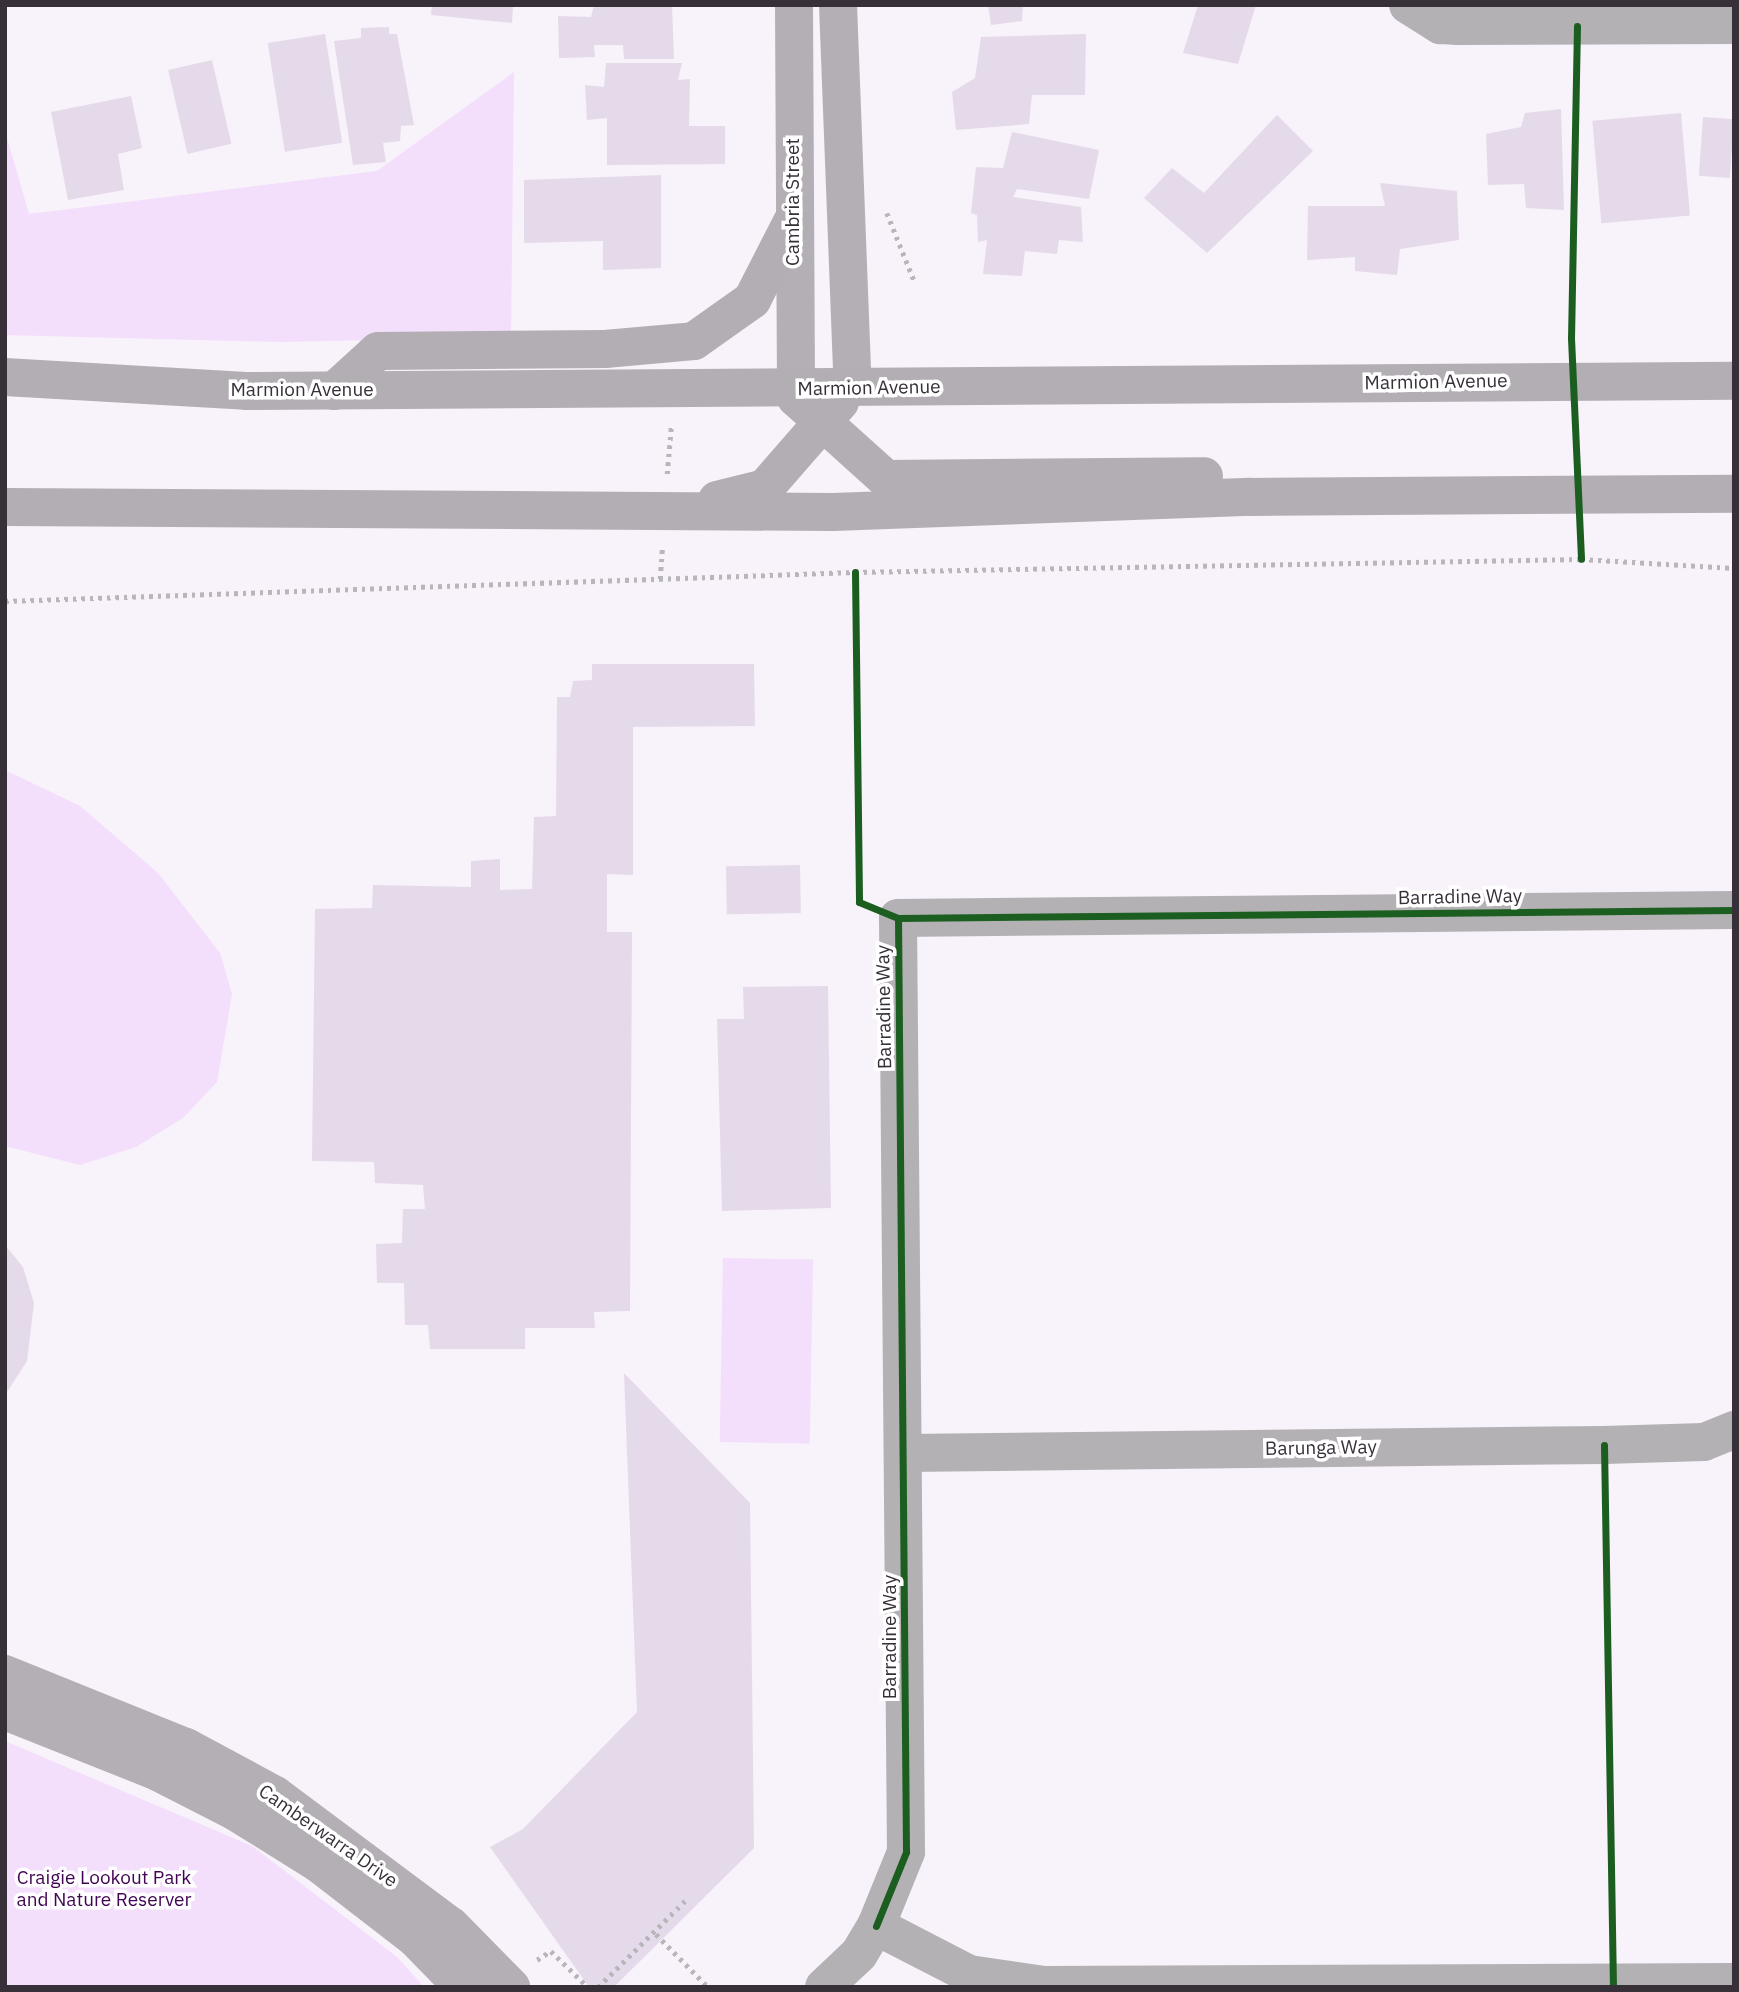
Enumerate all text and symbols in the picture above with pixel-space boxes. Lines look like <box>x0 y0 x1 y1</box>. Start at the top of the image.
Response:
street label: Cambria Street <box>782 138 804 266</box>
street label: Marmion Avenue <box>1364 369 1508 395</box>
street label: Marmion Avenue <box>797 375 941 401</box>
street label: Marmion Avenue <box>230 379 374 401</box>
street label: Barradine Way <box>1398 885 1522 909</box>
street label: Barradine Way <box>872 945 896 1069</box>
street label: Barunga Way <box>1265 1436 1377 1460</box>
street label: Barradine Way <box>879 1575 901 1699</box>
street label: Camberwarra Drive <box>254 1780 402 1892</box>
park label: Craigie Lookout Park and Nature Reserver <box>16 1867 192 1911</box>

